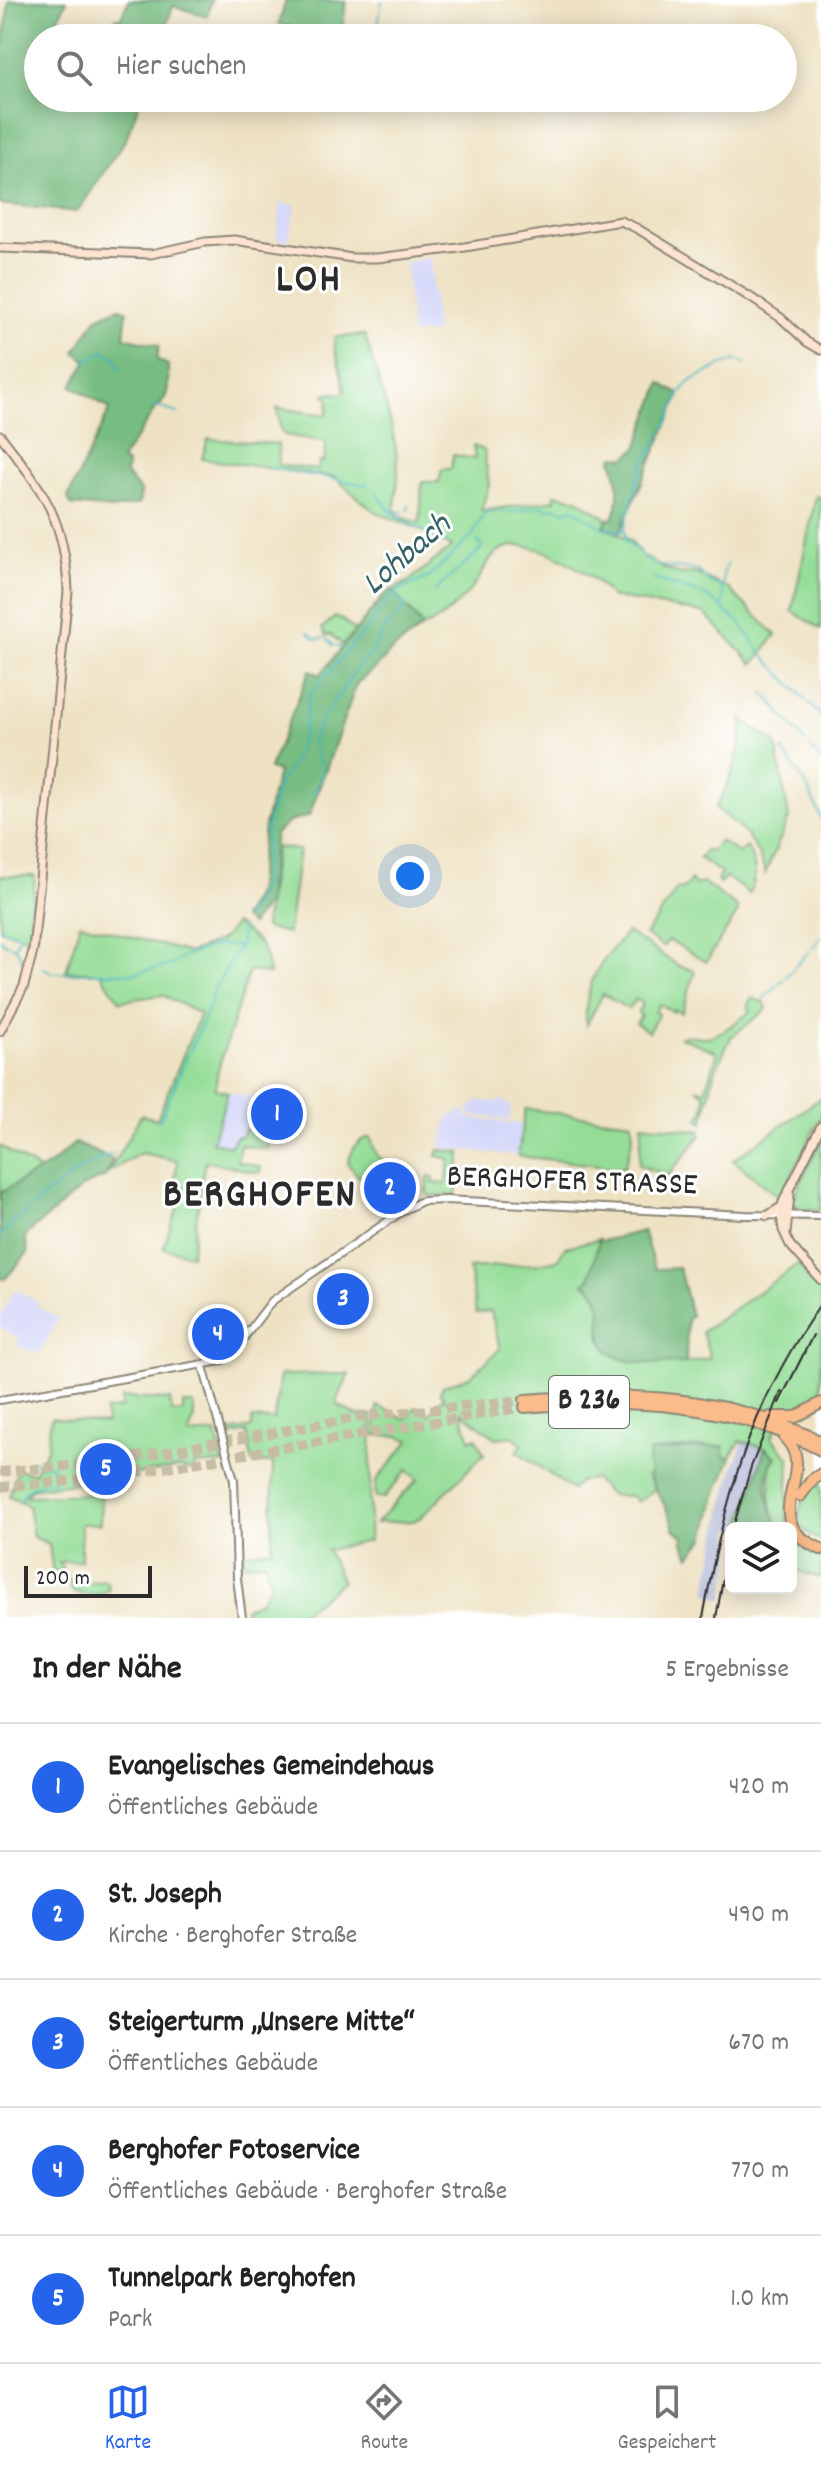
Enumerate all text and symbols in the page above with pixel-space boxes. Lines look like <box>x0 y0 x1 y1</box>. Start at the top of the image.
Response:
search box <box>24 24 797 112</box>
icon: search <box>52 46 96 90</box>
text: Hier suchen <box>116 47 246 90</box>
district label: LOH <box>276 254 342 311</box>
water label: Lohbach <box>352 502 465 609</box>
your location <box>390 856 430 896</box>
pin: 1 <box>251 1084 303 1144</box>
street label: BERGHOFER STRASSE <box>446 1156 699 1210</box>
pin: 2 <box>364 1158 416 1218</box>
district label: BERGHOFEN <box>163 1169 357 1226</box>
pin: 3 <box>317 1269 369 1329</box>
pin: 4 <box>192 1304 244 1364</box>
road number: B 236 <box>549 1376 629 1428</box>
pin: 5 <box>80 1439 132 1499</box>
map controls <box>725 1522 797 1594</box>
button: layers <box>725 1522 797 1594</box>
scale bar <box>24 1562 152 1598</box>
text: 200 m <box>36 1564 90 1595</box>
text: In der Nähe <box>32 1646 182 1695</box>
text: 5 Ergebnisse <box>665 1652 789 1689</box>
text: Evangelisches Gemeindehaus <box>108 1747 434 1790</box>
text: 1 <box>55 1769 61 1806</box>
text: 420 m <box>729 1769 789 1806</box>
text: Öffentliches Gebäude <box>108 1790 318 1827</box>
text: St. Joseph <box>108 1875 222 1918</box>
text: 2 <box>52 1897 64 1934</box>
text: 490 m <box>728 1897 789 1934</box>
text: Kirche · Berghofer Straße <box>108 1918 357 1955</box>
text: Steigerturm „Unsere Mitte“ <box>108 2003 415 2046</box>
text: 3 <box>52 2025 64 2062</box>
text: 670 m <box>728 2025 789 2062</box>
text: Öffentliches Gebäude <box>108 2046 318 2083</box>
text: Berghofer Fotoservice <box>108 2131 360 2174</box>
text: 4 <box>53 2153 63 2190</box>
text: 770 m <box>731 2153 789 2190</box>
text: Öffentliches Gebäude · Berghofer Straße <box>108 2174 507 2211</box>
text: Tunnelpark Berghofen <box>108 2259 356 2302</box>
text: 5 <box>52 2281 64 2318</box>
text: 1.0 km <box>730 2281 789 2318</box>
text: Park <box>108 2302 152 2339</box>
tab: Karte <box>105 2380 151 2459</box>
tab: Route <box>360 2380 408 2459</box>
tab: Gespeichert <box>618 2380 716 2459</box>

